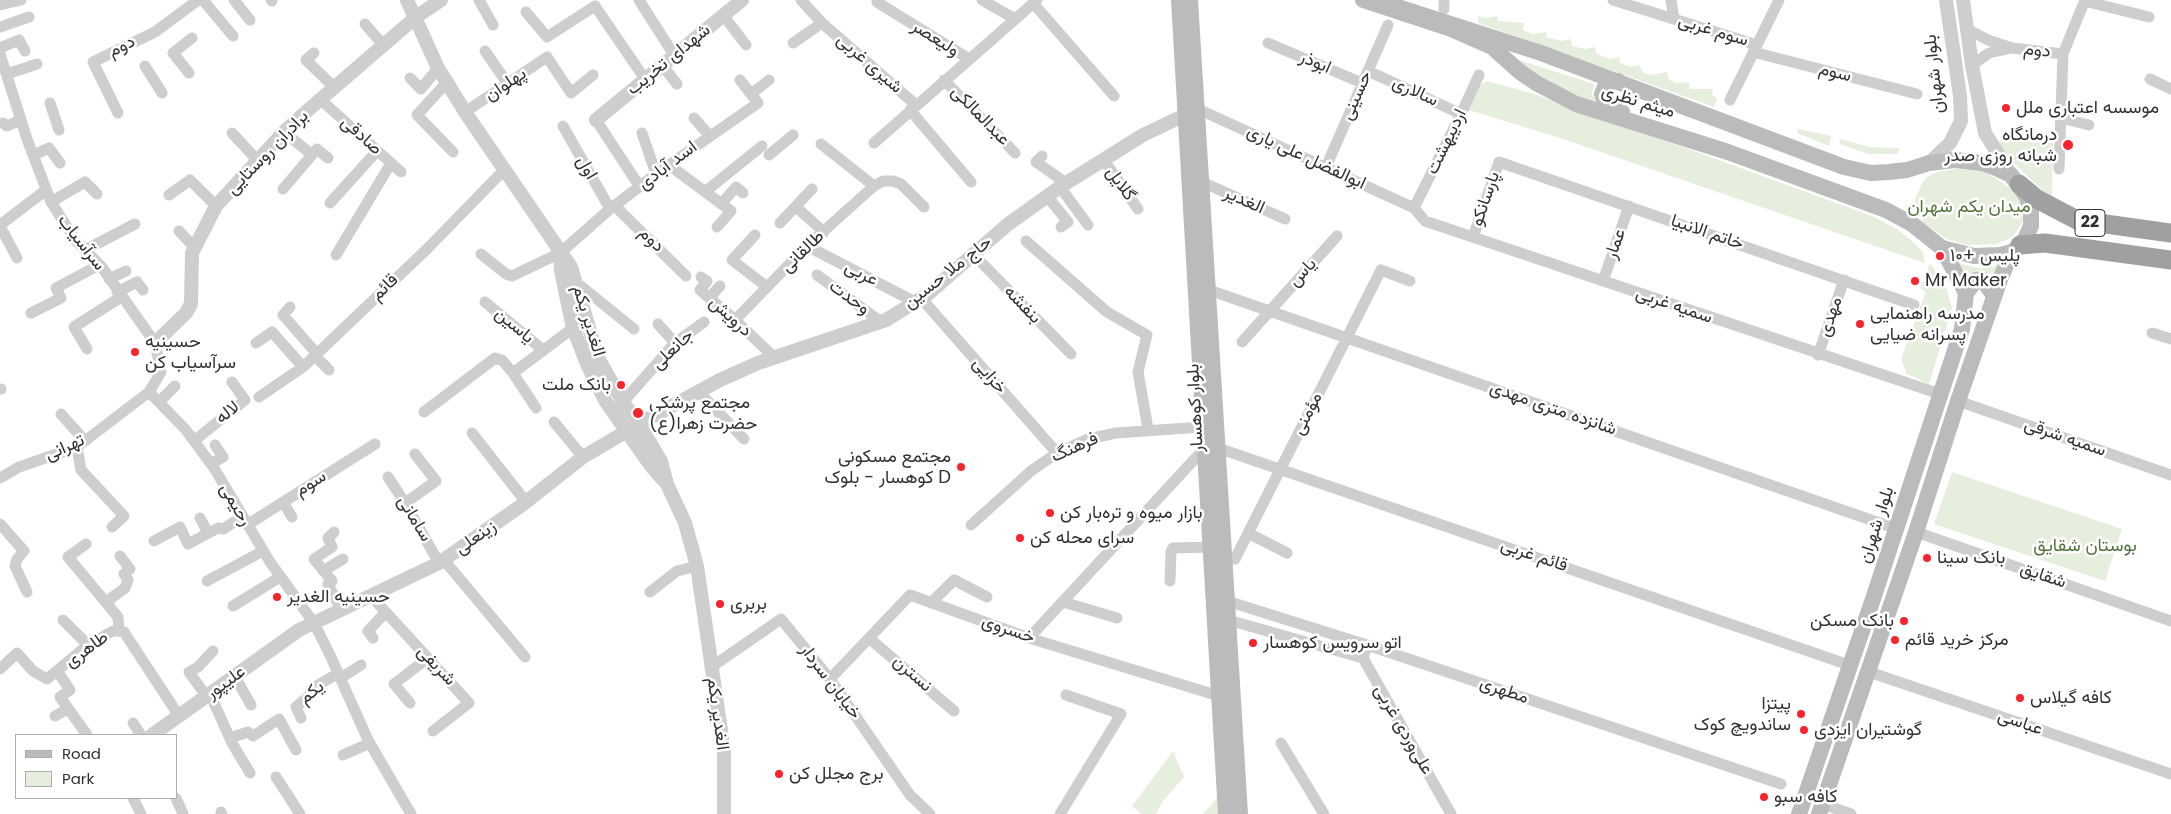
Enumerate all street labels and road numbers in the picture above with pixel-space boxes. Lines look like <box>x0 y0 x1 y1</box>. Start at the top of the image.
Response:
street label: سوم غربی <box>1675 10 1751 52</box>
street label: ولیعصر <box>907 16 963 62</box>
street label: شهدای تخریب <box>623 20 715 100</box>
street label: شیری غربی <box>832 29 906 99</box>
street label: دوم <box>105 31 139 63</box>
street label: بلوار شهران <box>1920 33 1950 115</box>
street label: دوم <box>2022 39 2052 63</box>
street label: ابوذر <box>1296 47 1334 79</box>
street label: سوم <box>1816 59 1854 87</box>
street label: پهلوان <box>481 63 531 107</box>
street label: حسینی <box>1337 68 1377 124</box>
street label: سالاری <box>1389 72 1441 112</box>
street label: عبدالمالکی <box>946 81 1014 151</box>
street label: میثم نظری <box>1599 81 1677 123</box>
street label: برادران روستایی <box>222 106 314 200</box>
street label: اردیبهشت <box>1422 106 1472 178</box>
street label: صادقی <box>336 112 386 160</box>
street label: ابوالفضل علی یاری <box>1243 121 1369 195</box>
street label: اسد آبادی <box>634 137 702 195</box>
street label: اول <box>571 152 601 184</box>
street label: گلایل <box>1101 163 1139 205</box>
street label: پارسانکو <box>1467 169 1505 229</box>
street label: الغدیر <box>1220 183 1268 219</box>
street label: خاتم الانبیا <box>1668 210 1746 256</box>
road number: 22 <box>2075 210 2105 237</box>
street label: سرآسیاب <box>52 211 110 275</box>
street label: دوم <box>634 223 668 257</box>
street label: طالقانی <box>777 226 829 278</box>
street label: عمار <box>1601 226 1631 262</box>
street label: حاج ملا حسین <box>899 232 997 314</box>
street label: یاس <box>1284 254 1322 292</box>
street label: عربی <box>841 257 881 291</box>
street label: قائم <box>367 270 403 306</box>
street label: وحدت <box>824 276 874 320</box>
street label: بنفشه <box>999 281 1045 329</box>
street label: الغدیر یکم <box>567 283 609 359</box>
street label: سمیه غربی <box>1633 283 1715 329</box>
street label: درویش <box>704 292 756 342</box>
street label: مهدی <box>1814 294 1848 340</box>
street label: یاسین <box>490 303 538 349</box>
street label: جانعلی <box>647 325 699 375</box>
street label: خزایی <box>967 353 1011 399</box>
street label: بلوار کوهسار <box>1183 363 1209 453</box>
street label: شانزده متری مهدی <box>1487 377 1619 441</box>
street label: مؤمنی <box>1288 389 1328 439</box>
street label: لاله <box>212 397 244 429</box>
street label: سمیه شرقی <box>2021 414 2109 462</box>
street label: فرهنگ <box>1048 428 1102 468</box>
street label: تهرانی <box>42 430 88 466</box>
street label: سوم <box>291 466 331 502</box>
street label: رحیمی <box>214 480 256 530</box>
street label: بلوار شهران <box>1854 484 1900 566</box>
street label: سامانی <box>392 492 436 546</box>
street label: زینعلی <box>451 516 501 560</box>
street label: قائم غربی <box>1498 535 1570 577</box>
street label: شقایق <box>2017 558 2069 594</box>
street label: خسروی <box>979 611 1037 649</box>
street label: طاهری <box>61 627 113 673</box>
street label: خیابان سردار <box>795 640 865 724</box>
street label: شریفی <box>412 641 460 691</box>
street label: نسترن <box>888 651 936 697</box>
street label: علیپور <box>202 661 250 705</box>
street label: مطهری <box>1477 673 1531 709</box>
street label: یکم <box>295 676 329 710</box>
street label: الغدیر یکم <box>701 676 733 752</box>
street label: علی‌وردی غربی <box>1369 681 1437 779</box>
street label: عباسی <box>1995 705 2045 741</box>

